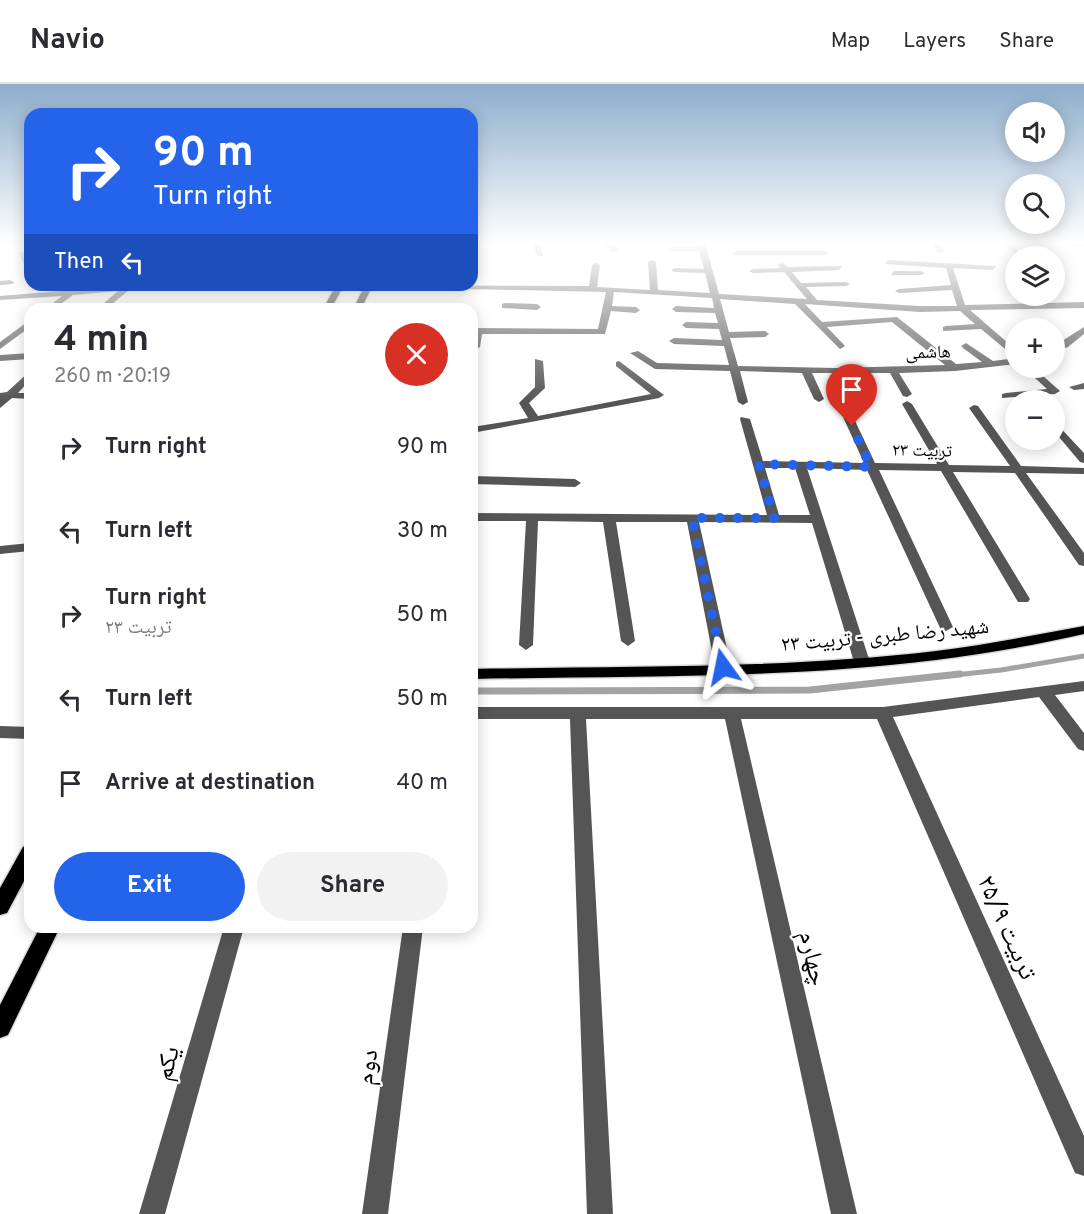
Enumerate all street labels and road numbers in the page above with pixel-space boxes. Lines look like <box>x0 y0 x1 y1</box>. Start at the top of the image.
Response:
street label: هاشمی <box>905 341 951 366</box>
street label: تربیت ۲۳ <box>892 439 952 464</box>
street label: شهید رضا طبری - تربیت ۲۳ <box>780 614 990 659</box>
street label: تربیت ۲۵/۹ <box>968 871 1044 986</box>
street label: چهارم <box>789 928 834 989</box>
street label: یکم <box>148 1043 189 1085</box>
street label: دوم <box>350 1047 387 1087</box>

